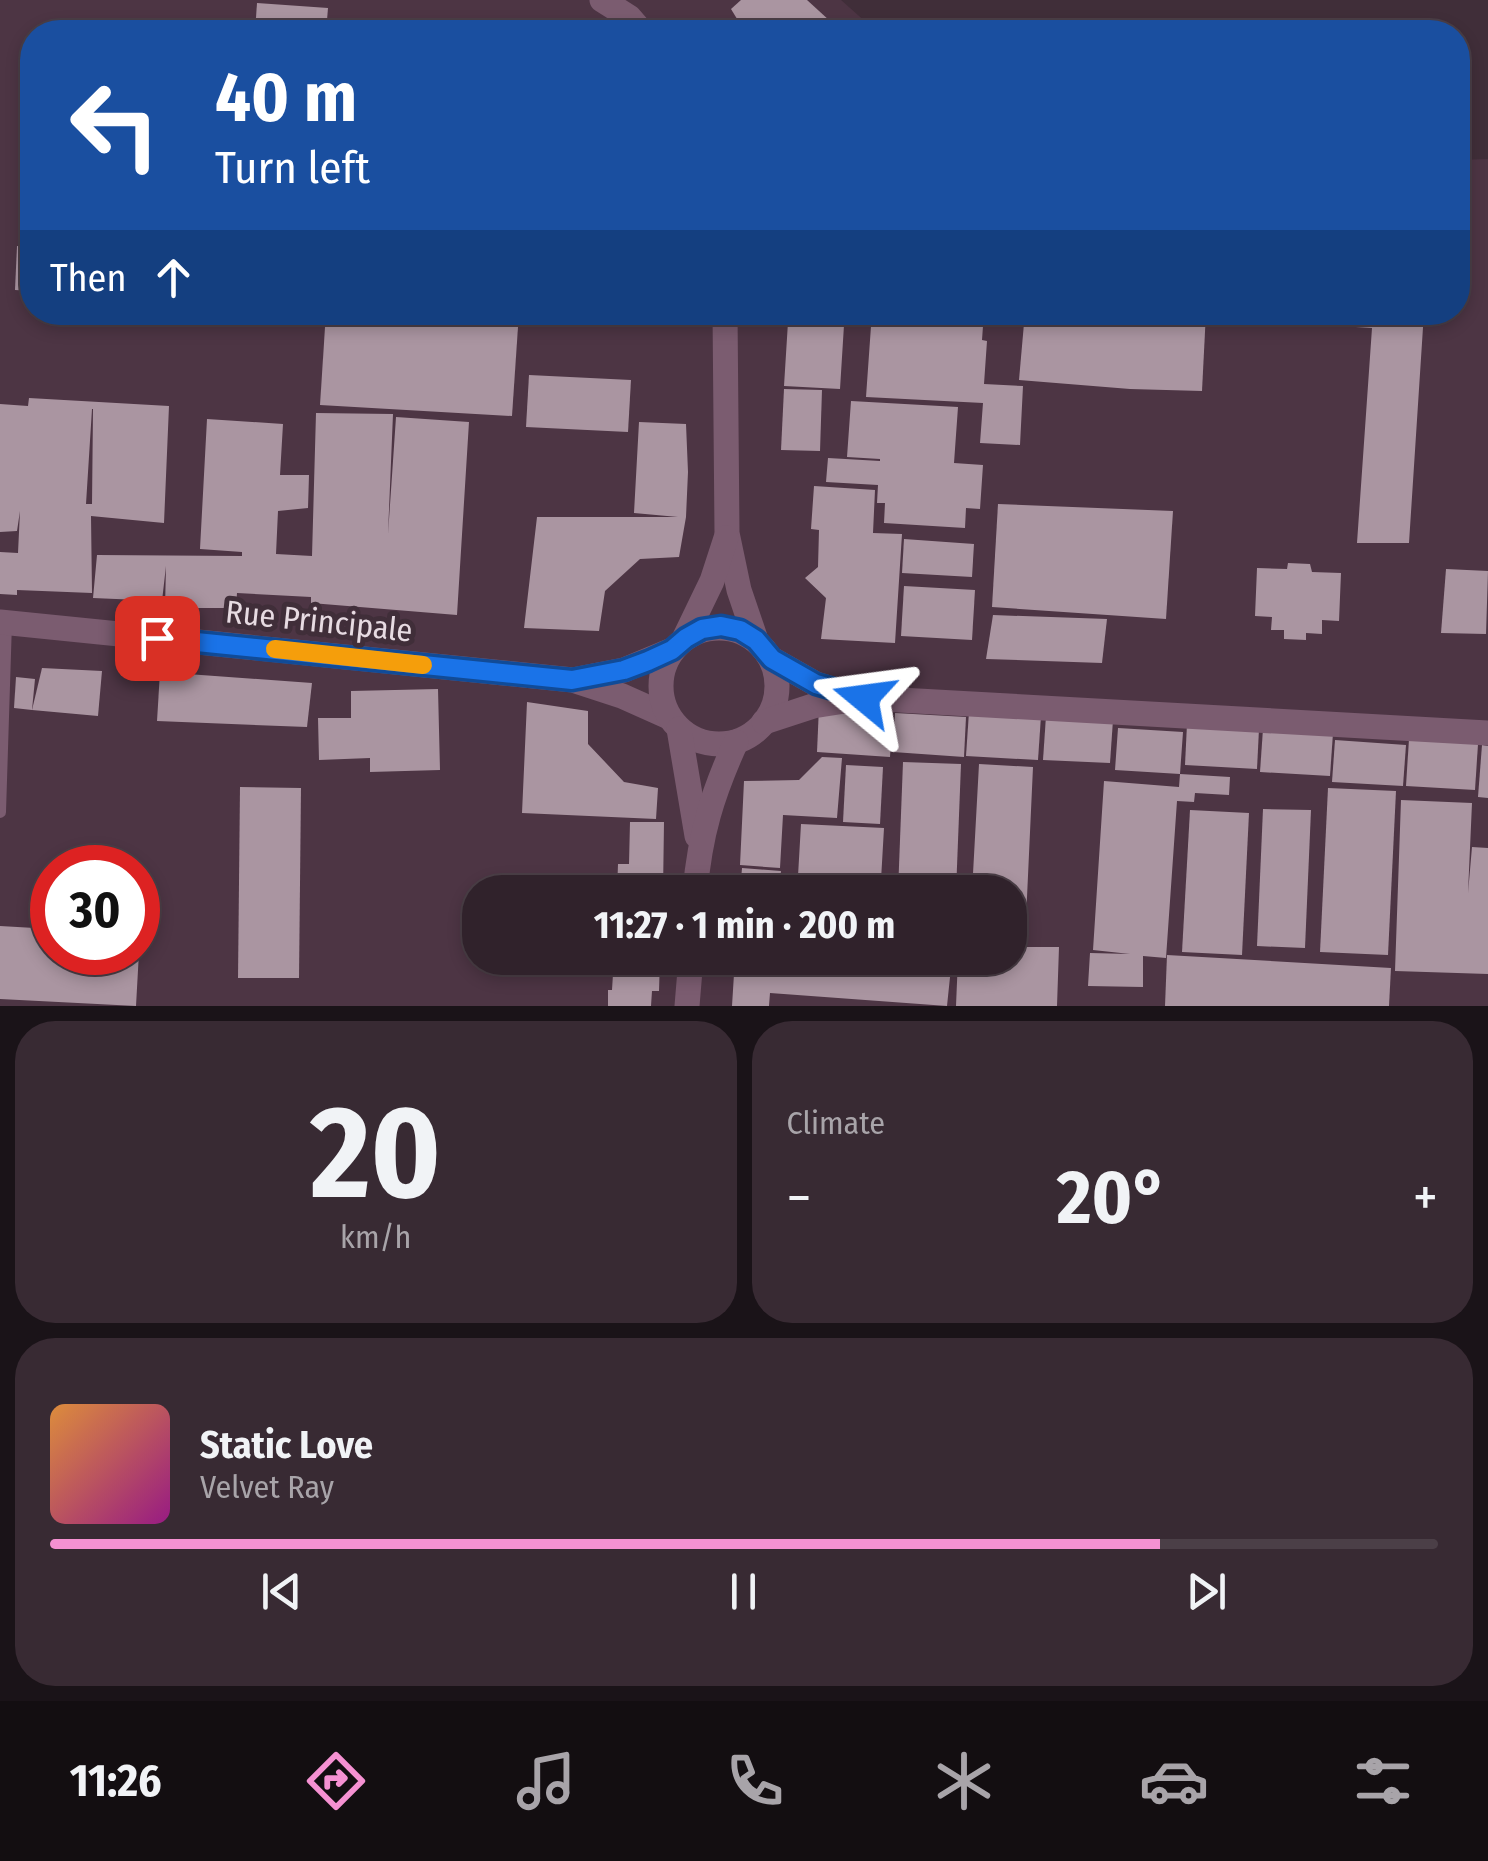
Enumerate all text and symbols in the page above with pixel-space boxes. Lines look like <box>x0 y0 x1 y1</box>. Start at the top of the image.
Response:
text: 40 m <box>215 56 357 140</box>
icon: left <box>50 60 180 190</box>
text: Turn left <box>215 141 370 195</box>
icon: ahead <box>146 250 201 305</box>
text: Then <box>50 255 126 301</box>
street label: Rue Principale <box>224 592 414 650</box>
pin <box>115 596 200 681</box>
icon: arrive <box>130 611 185 666</box>
position arrow <box>812 646 916 750</box>
speed limit sign: 30 <box>30 845 160 975</box>
text: 11:27 · 1 min · 200 m <box>594 902 895 948</box>
text: 20 <box>310 1075 441 1231</box>
text: Climate <box>787 1104 885 1142</box>
text: 20° <box>1057 1153 1168 1243</box>
text: − <box>787 1165 811 1231</box>
text: + <box>1413 1165 1438 1231</box>
text: km/h <box>340 1218 411 1256</box>
text: Static Love <box>200 1422 373 1468</box>
text: Velvet Ray <box>200 1468 334 1506</box>
icon: previous <box>254 1564 309 1619</box>
icon: pause <box>716 1564 771 1619</box>
icon: next <box>1179 1564 1234 1619</box>
icon: directions <box>301 1746 371 1816</box>
icon: music <box>511 1746 581 1816</box>
icon: phone <box>720 1746 790 1816</box>
icon: climate <box>929 1746 999 1816</box>
icon: car <box>1139 1746 1209 1816</box>
icon: filters <box>1348 1746 1418 1816</box>
text: 11:26 <box>70 1754 162 1808</box>

